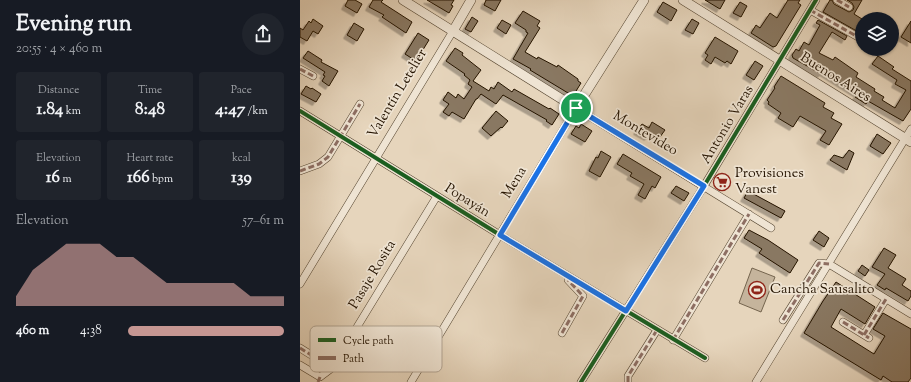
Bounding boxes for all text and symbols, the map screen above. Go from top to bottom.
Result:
text: Evening run [16,9,132,41]
map controls [855,12,899,56]
button: layers [855,12,899,56]
button: share [242,13,284,55]
text: 20:55 · 4 × 460 m [16,40,102,58]
street label: Valentín Letelier [363,45,433,142]
street label: Buenos Aires [796,48,874,108]
text: Distance [38,82,79,98]
text: Time [138,82,162,98]
text: Pace [231,82,252,98]
street label: Antonio Varas [697,82,759,168]
pin [559,91,593,125]
icon: arrive [565,97,587,119]
text: 1.84 [36,98,63,122]
text: 8:48 [135,98,165,122]
text: 4:47 [215,98,245,122]
text: km [63,103,81,119]
text: /km [245,103,267,119]
street label: Montevideo [609,107,682,161]
text: Elevation [36,150,81,166]
text: Heart rate [127,150,173,166]
text: kcal [232,150,251,166]
street label: Mena [498,163,533,203]
place label: Provisiones Vanest [735,164,804,200]
text: 16 [46,166,60,190]
text: 166 [127,166,150,190]
text: 139 [231,166,252,190]
text: m [60,171,72,187]
text: bpm [150,171,173,187]
supermarket icon: Provisiones Vanest [712,172,732,192]
street label: Popayán [440,179,494,223]
text: Elevation [16,212,69,230]
text: 57–61 m [243,212,284,230]
street label: Pasaje Rosita [345,236,402,313]
sports icon: Cancha Sausalito [747,280,767,300]
place label: Cancha Sausalito [770,280,875,300]
text: 460 m [16,322,49,340]
text: 4:38 [80,322,102,340]
legend [310,326,442,372]
text: Cycle path [343,333,394,349]
text: Path [343,351,365,367]

